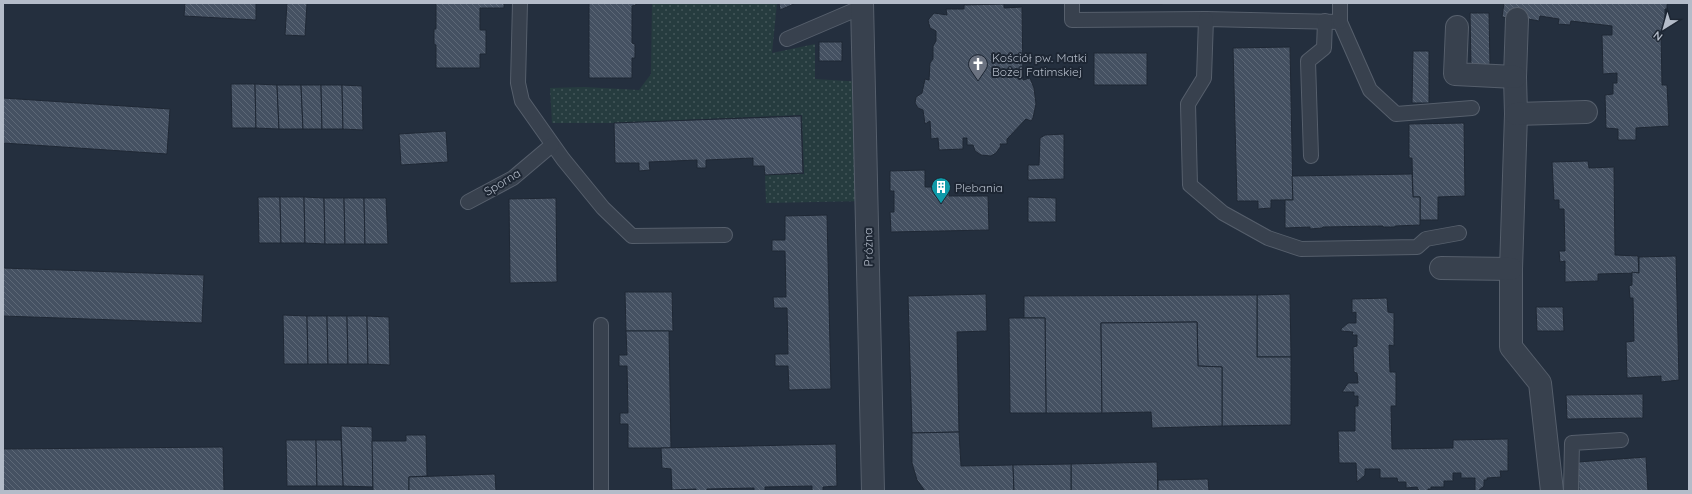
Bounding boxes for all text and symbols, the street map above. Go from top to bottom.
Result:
north arrow [1644,8,1684,48]
text: N [1651,28,1665,44]
place label: Kościół pw. Matki Bożej Fatimskiej [992,50,1087,79]
church icon: Kościół pw. Matki Bożej Fatimskiej [967,53,989,81]
street label: Sporna [481,165,523,199]
building icon: Plebania [930,176,952,204]
place label: Plebania [955,180,1003,195]
street label: Próżna [860,227,876,267]

